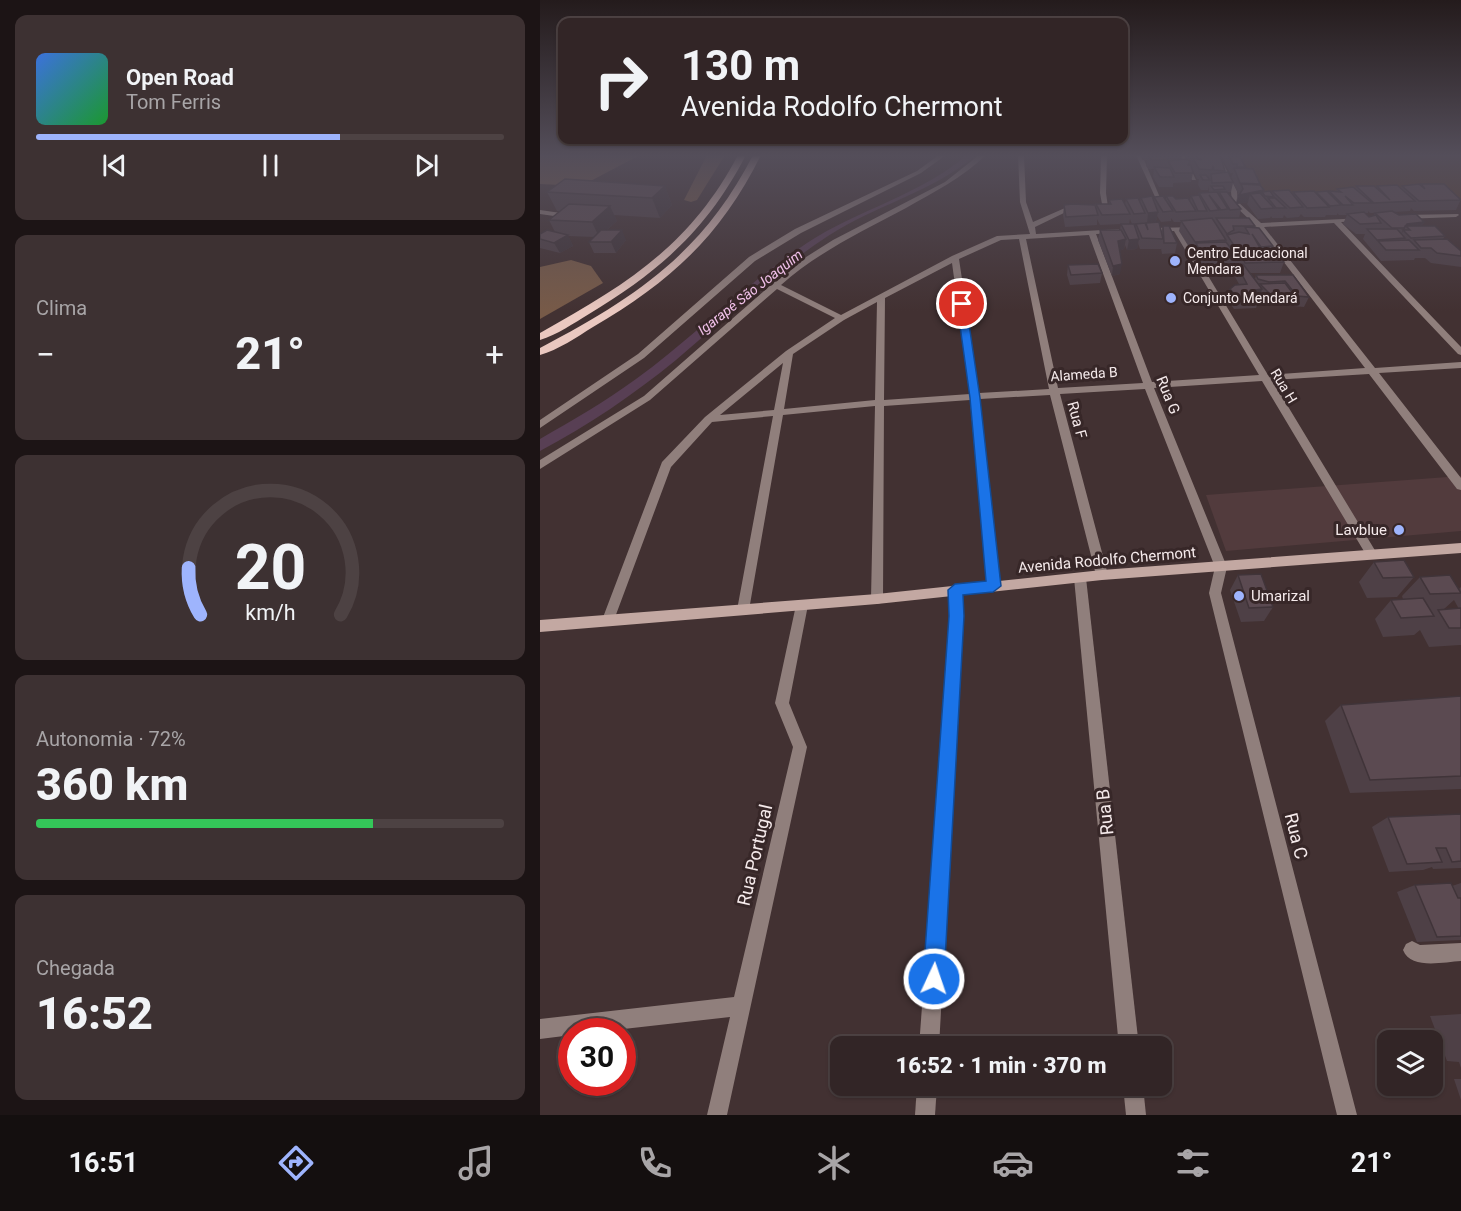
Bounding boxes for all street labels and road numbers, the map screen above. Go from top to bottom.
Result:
street label: Alameda B [1050,364,1118,384]
street label: Rua H [1268,366,1300,406]
street label: Rua G [1152,373,1184,417]
street label: Rua F [1063,399,1091,441]
street label: Avenida Rodolfo Chermont [1017,543,1197,577]
street label: Rua B [1092,788,1117,836]
street label: Rua Portugal [733,802,776,908]
street label: Rua C [1281,811,1312,861]

